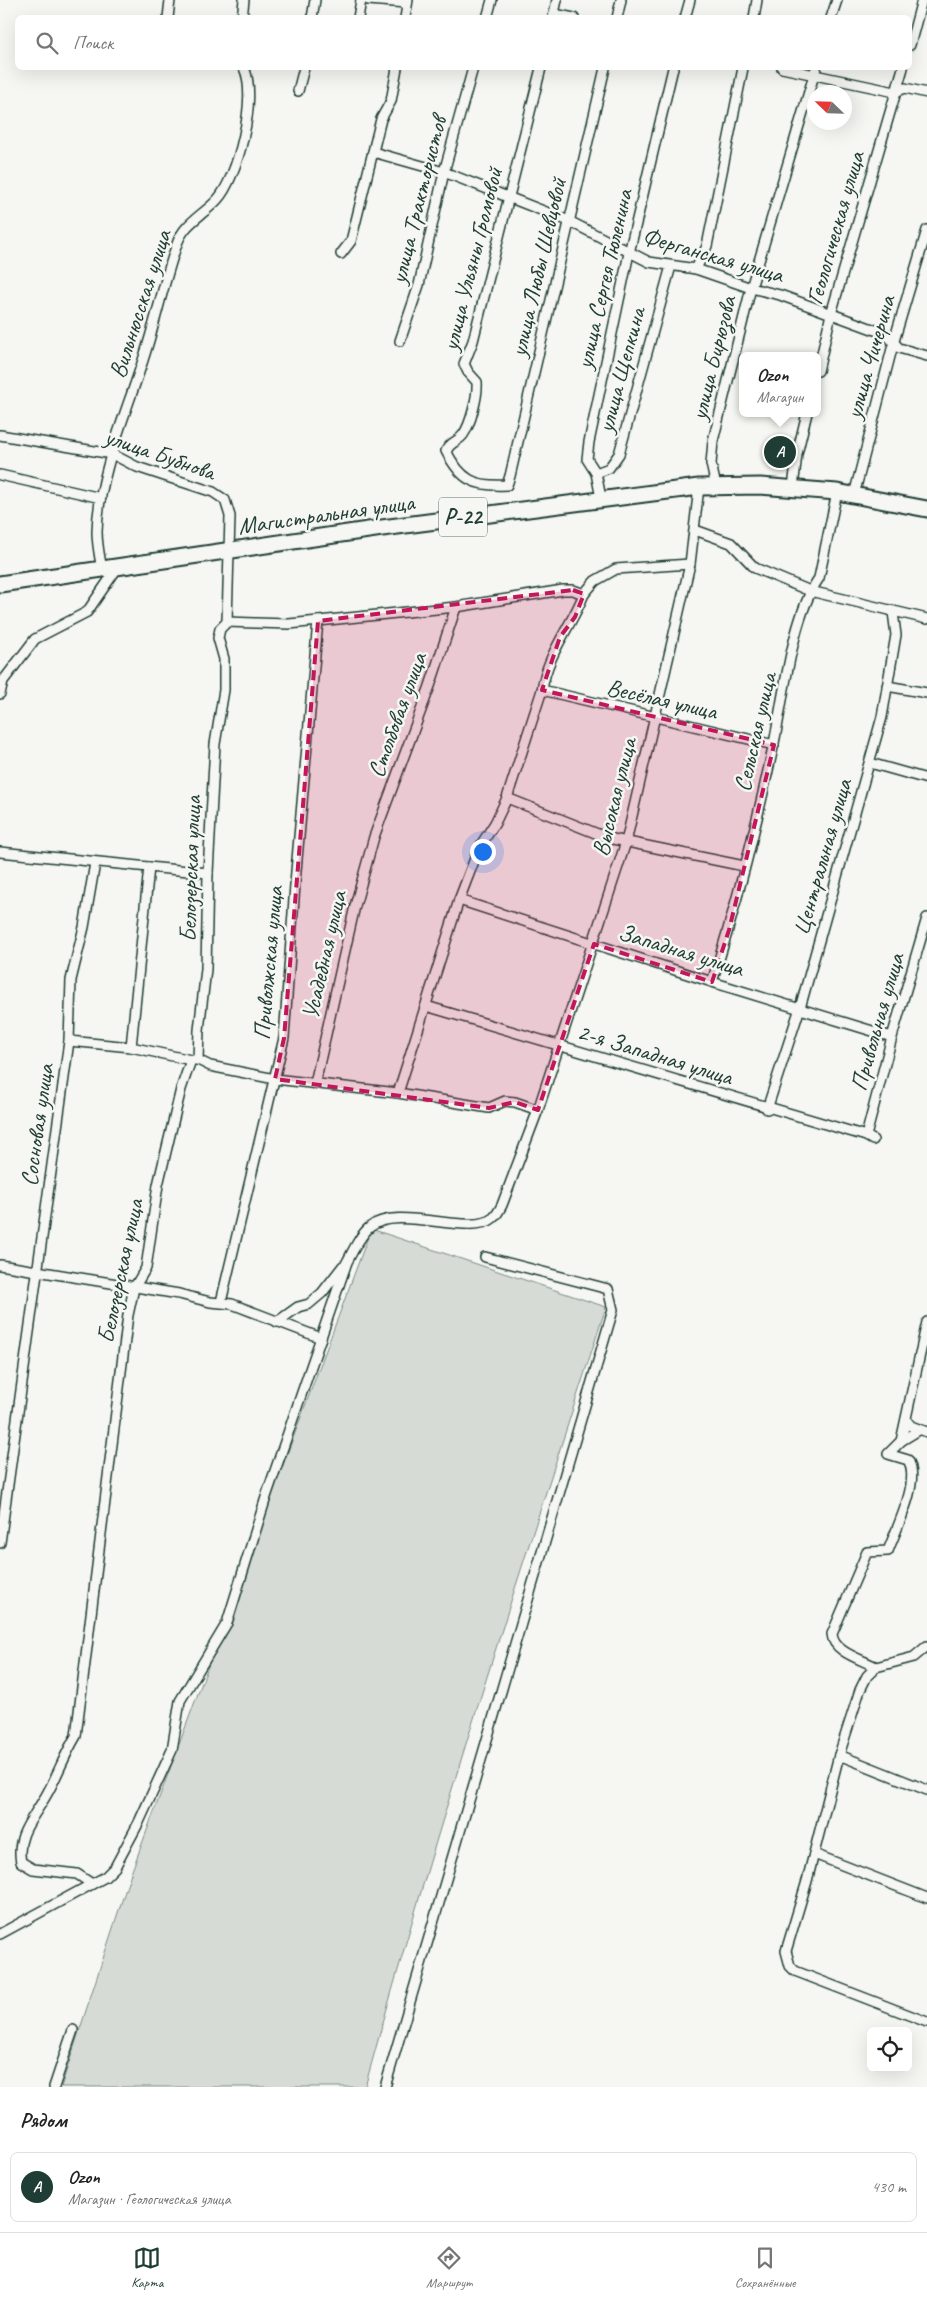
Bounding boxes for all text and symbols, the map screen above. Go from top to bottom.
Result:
search box [15,15,912,70]
icon: search [33,29,61,57]
text: Поиск [73,31,113,55]
north arrow [807,85,852,130]
street label: улица Трактористов [382,109,454,289]
street label: Геологическая улица [799,147,872,308]
street label: улица Ульяны Громовой [434,162,510,356]
street label: улица Любы Шевцовой [502,173,574,361]
street label: улица Сергея Тюленина [568,185,640,374]
street label: Ферганская улица [639,221,788,290]
street label: Вильнюсская улица [102,225,178,382]
street label: улица Бирюзова [683,291,744,425]
street label: улица Чичерина [838,291,902,424]
street label: улица Щепкина [589,302,653,438]
popup [739,352,821,417]
text: Ozon [757,363,788,387]
text: Магазин [757,387,803,407]
street label: улица Бубнова [99,421,221,488]
pin: A [764,433,796,471]
street label: Магистральная улица [236,487,417,541]
road number: Р-22 [439,498,487,536]
street label: Столбовая улица [361,647,434,781]
street label: Сельская улица [727,668,784,794]
street label: Весёлая улица [604,672,721,727]
street label: Высокая улица [585,733,644,859]
street label: Центральная улица [785,774,859,938]
street label: Белозерская улица [172,794,208,943]
your location [470,839,496,865]
street label: Приволжская улица [246,883,290,1041]
street label: Усадебная улица [295,887,354,1022]
street label: Западная улица [615,917,749,984]
street label: Привольная улица [843,948,911,1094]
street label: 2-я Западная улица [574,1016,738,1092]
street label: Сосновая улица [14,1061,61,1188]
street label: Белозерская улица [90,1195,150,1346]
map controls [867,2027,912,2072]
button: locate [867,2027,912,2072]
text: Рядом [20,2107,67,2133]
text: Ozon [68,2165,100,2189]
text: A [33,2177,41,2197]
text: 430 m [872,2177,906,2197]
text: Магазин · Геологическая улица [68,2189,231,2209]
tab: Карта [131,2244,163,2291]
tab: Маршрут [426,2244,472,2291]
tab: Сохранённые [735,2244,796,2291]

